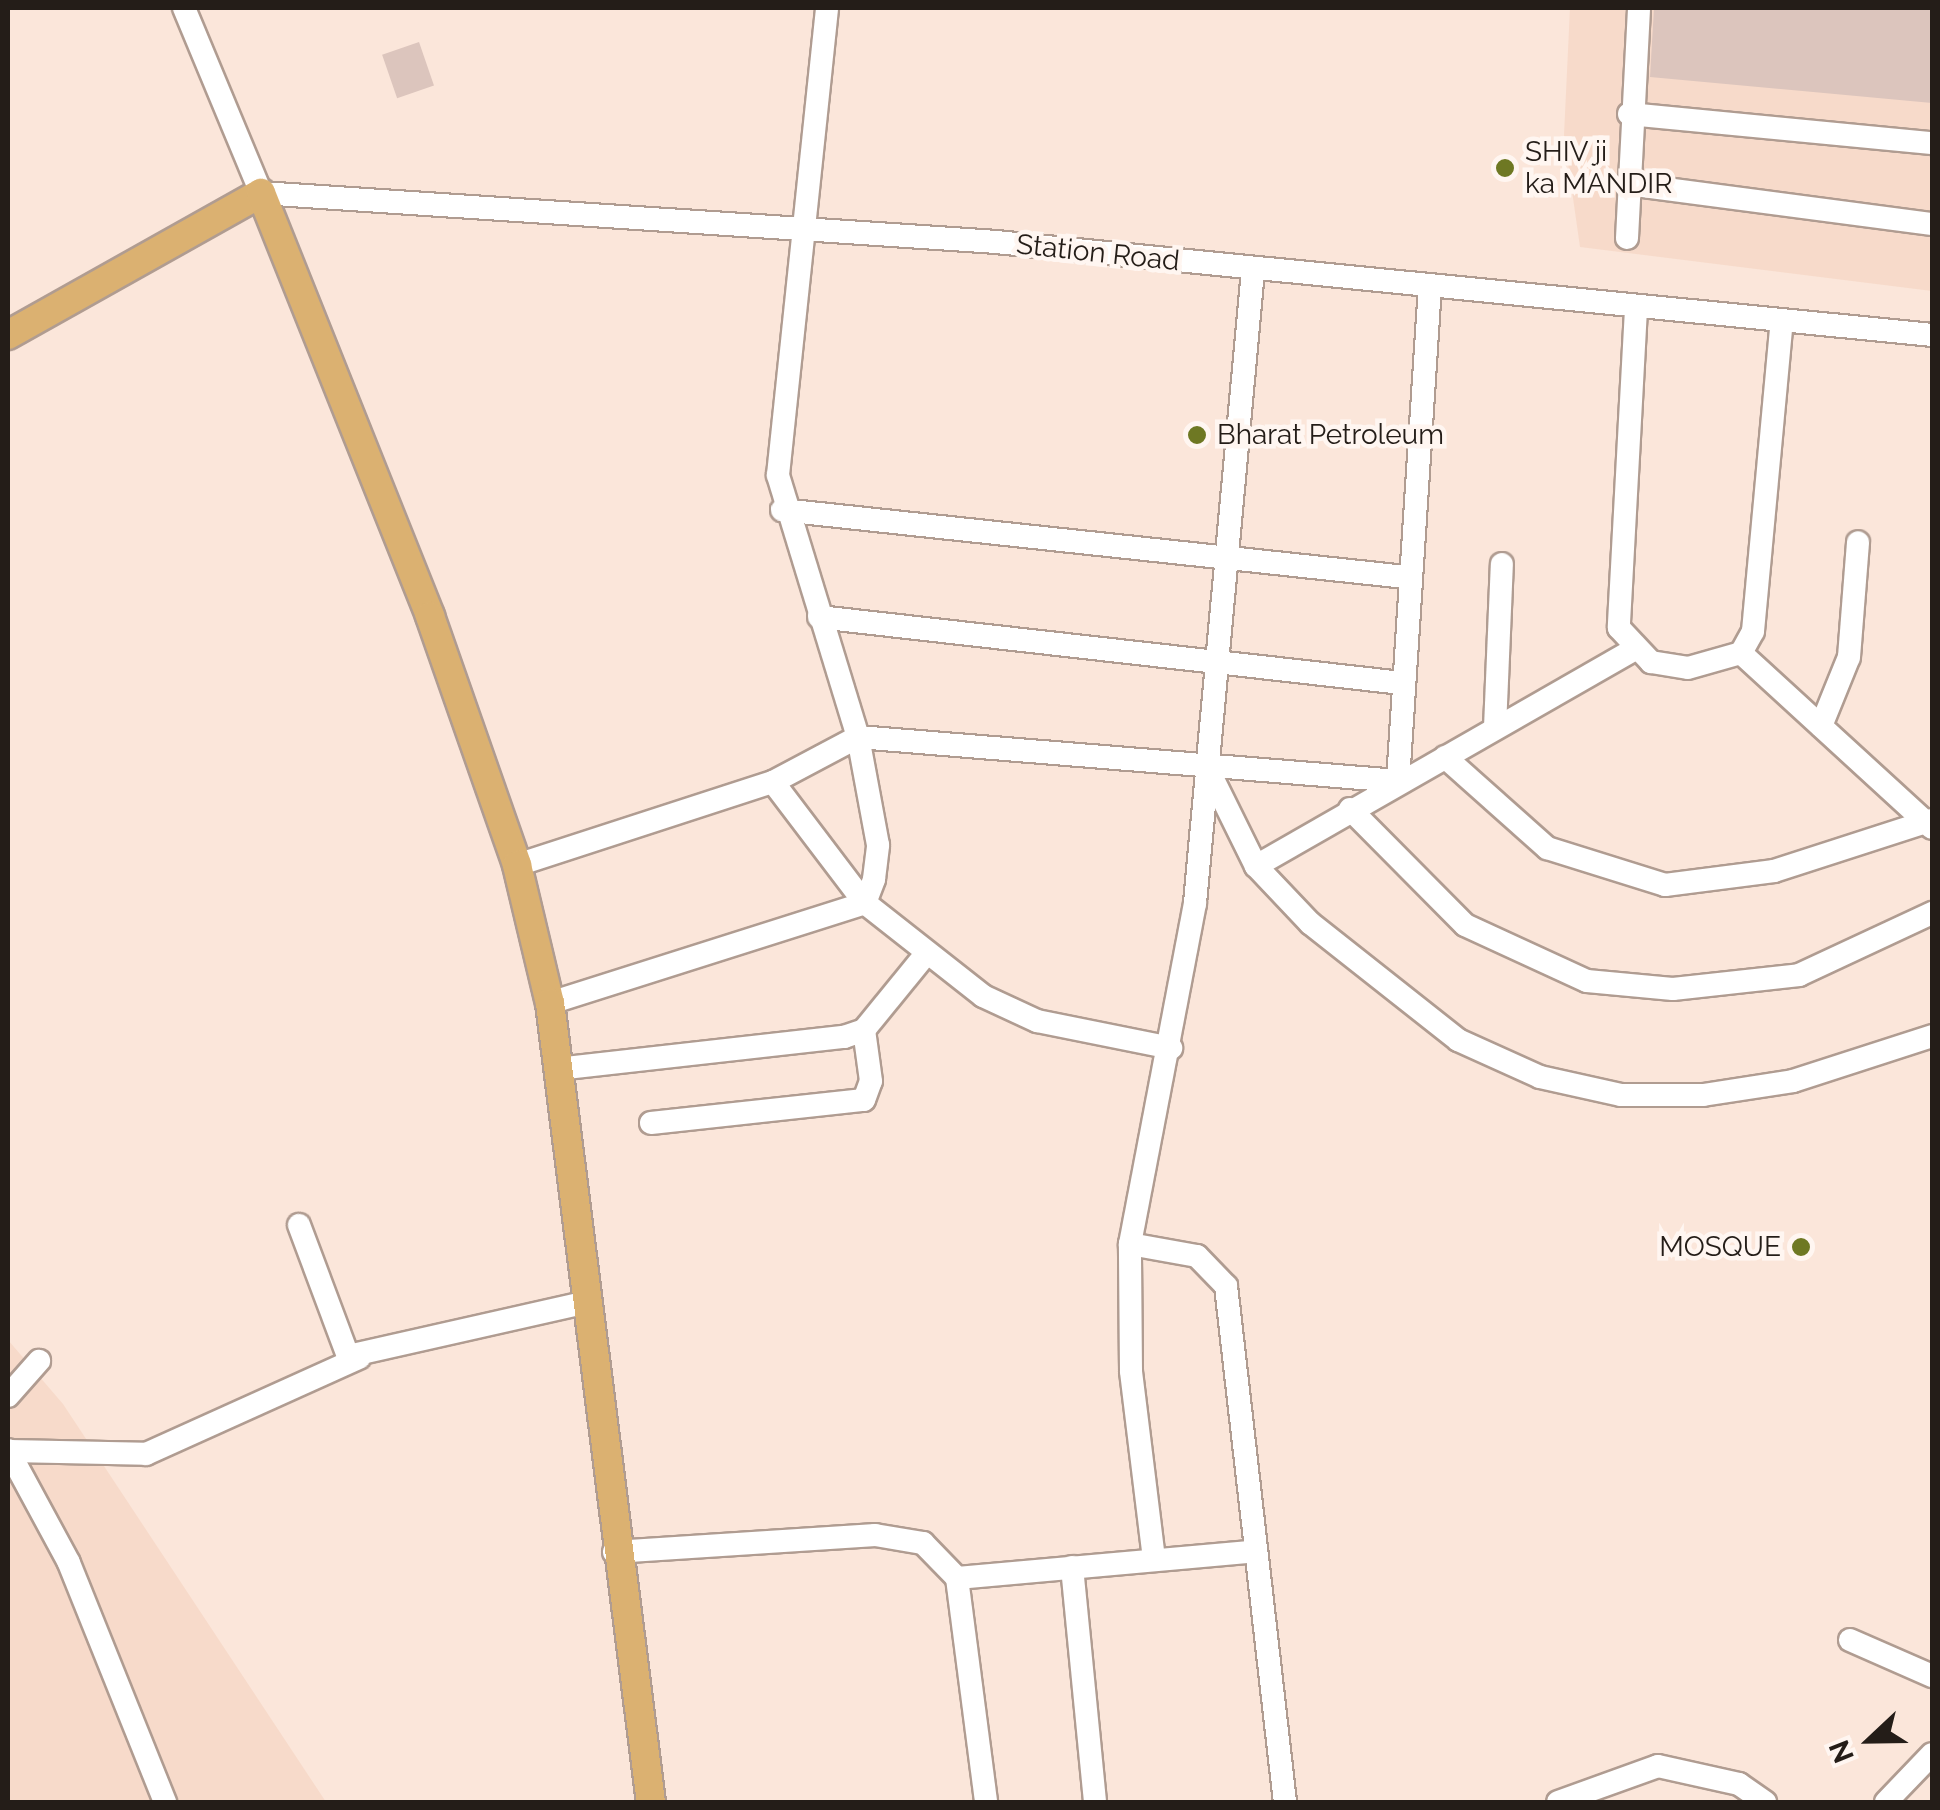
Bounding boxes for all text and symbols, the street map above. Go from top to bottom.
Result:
place label: SHIV ji ka MANDIR [1525,135,1673,201]
marker: SHIV ji ka MANDIR [1494,157,1516,179]
street label: Station Road [1015,228,1181,278]
place label: Bharat Petroleum [1217,418,1444,452]
marker: Bharat Petroleum [1186,424,1208,446]
place label: MOSQUE [1659,1230,1781,1264]
marker: MOSQUE [1790,1236,1812,1258]
north arrow [1820,1690,1920,1790]
text: N [1822,1735,1861,1768]

